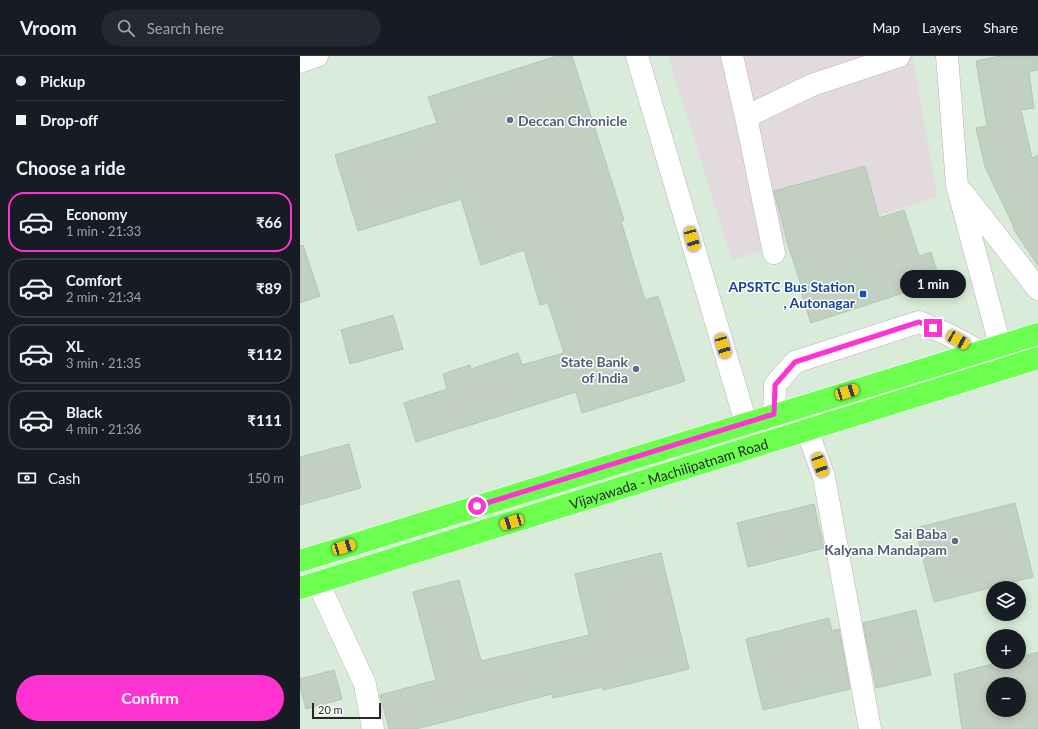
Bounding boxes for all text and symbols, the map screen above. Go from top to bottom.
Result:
search box [101,10,381,46]
text: Vroom [20,16,77,39]
icon: search [115,17,137,39]
text: Search here [147,19,224,37]
text: Map [872,19,900,36]
text: Layers [922,19,962,36]
text: Share [984,19,1018,36]
text: Pickup [40,72,85,90]
text: Drop-off [40,111,98,129]
place label: Deccan Chronicle [518,112,628,129]
marker: Deccan Chronicle [505,115,515,125]
text: Choose a ride [16,157,125,179]
icon: car [18,204,54,240]
text: Economy [66,205,127,223]
text: ₹66 [256,213,282,231]
text: 1 min · 21:33 [66,223,141,239]
car [683,226,701,252]
icon: car [18,270,54,306]
callout: 1 min [900,270,966,298]
text: Comfort [66,271,122,289]
text: 1 min [917,276,949,292]
place label: APSRTC Bus Station , Autonagar [727,278,856,311]
text: ₹89 [256,279,282,297]
text: 2 min · 21:34 [66,289,141,305]
marker: APSRTC Bus Station , Autonagar [858,289,868,299]
route end [924,319,942,337]
car [945,329,971,351]
car [714,333,732,359]
icon: car [18,336,54,372]
text: XL [66,337,84,355]
text: ₹112 [247,345,282,363]
place label: State Bank of India [561,353,629,386]
text: 3 min · 21:35 [66,355,141,371]
marker: State Bank of India [631,364,641,374]
car [834,383,860,401]
icon: car [18,402,54,438]
text: Black [66,403,102,421]
text: ₹111 [247,411,282,429]
text: 4 min · 21:36 [66,421,141,437]
street label: Vijayawada - Machilipatnam Road [567,434,770,512]
car [810,452,830,478]
icon: cash [16,467,38,489]
text: Cash [48,469,80,487]
text: 150 m [247,470,284,486]
route start [468,497,486,515]
car [499,513,525,531]
place label: Sai Baba Kalyana Mandapam [824,525,947,558]
marker: Sai Baba Kalyana Mandapam [950,536,960,546]
car [331,538,357,556]
map controls [986,581,1026,717]
button: layers [986,581,1026,621]
button: + [986,629,1026,669]
button: Confirm [16,675,284,721]
button: − [986,677,1026,717]
scale bar [312,701,381,720]
text: 20 m [318,703,343,716]

